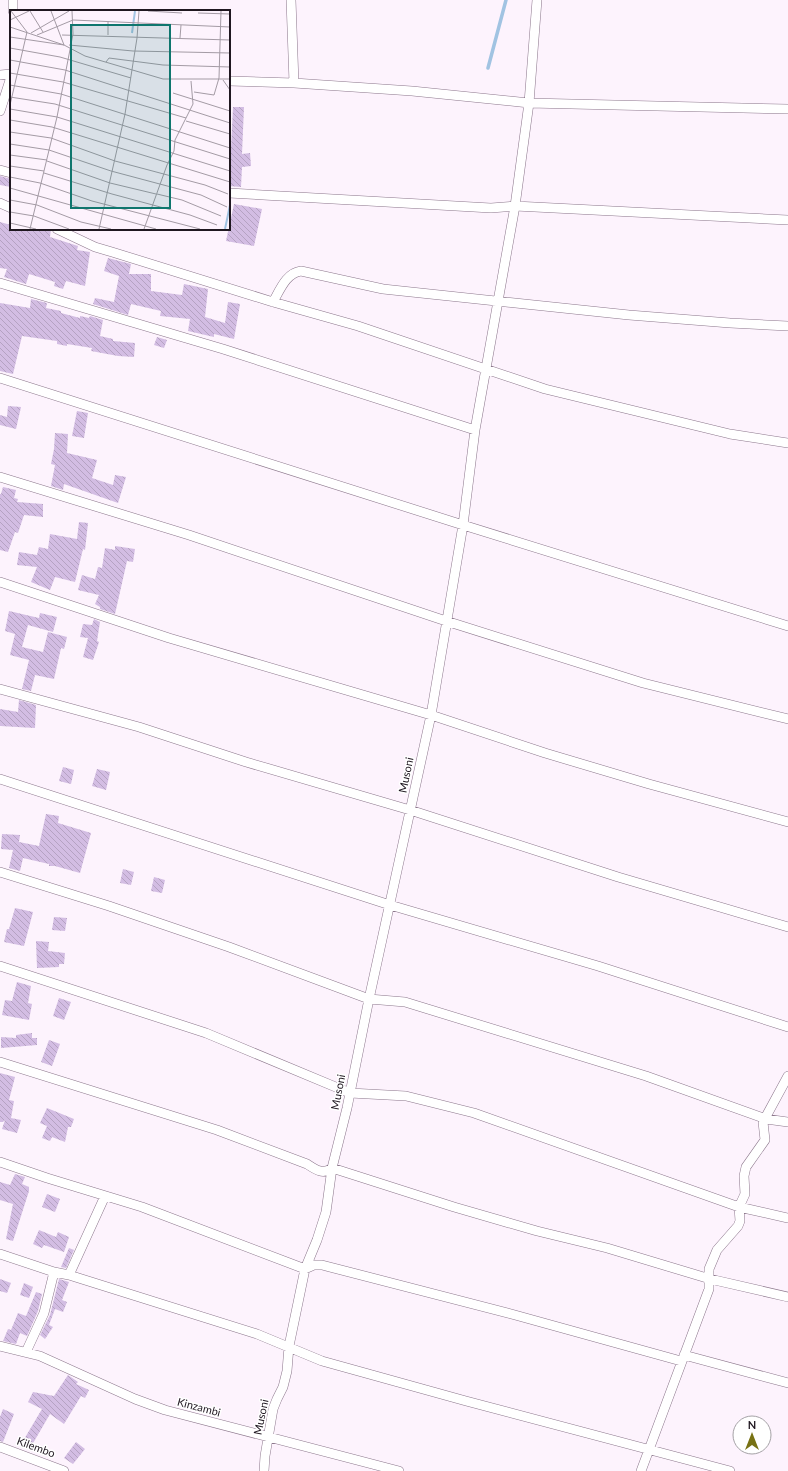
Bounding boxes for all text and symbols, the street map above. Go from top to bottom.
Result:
inset map [10,10,230,230]
street label: Musoni [395,756,416,794]
street label: Musoni [328,1073,347,1111]
street label: Kinzambi [176,1394,223,1419]
street label: Musoni [250,1398,271,1436]
north arrow [732,1415,772,1455]
text: N [748,1418,756,1431]
street label: Kilembo [15,1434,57,1459]

